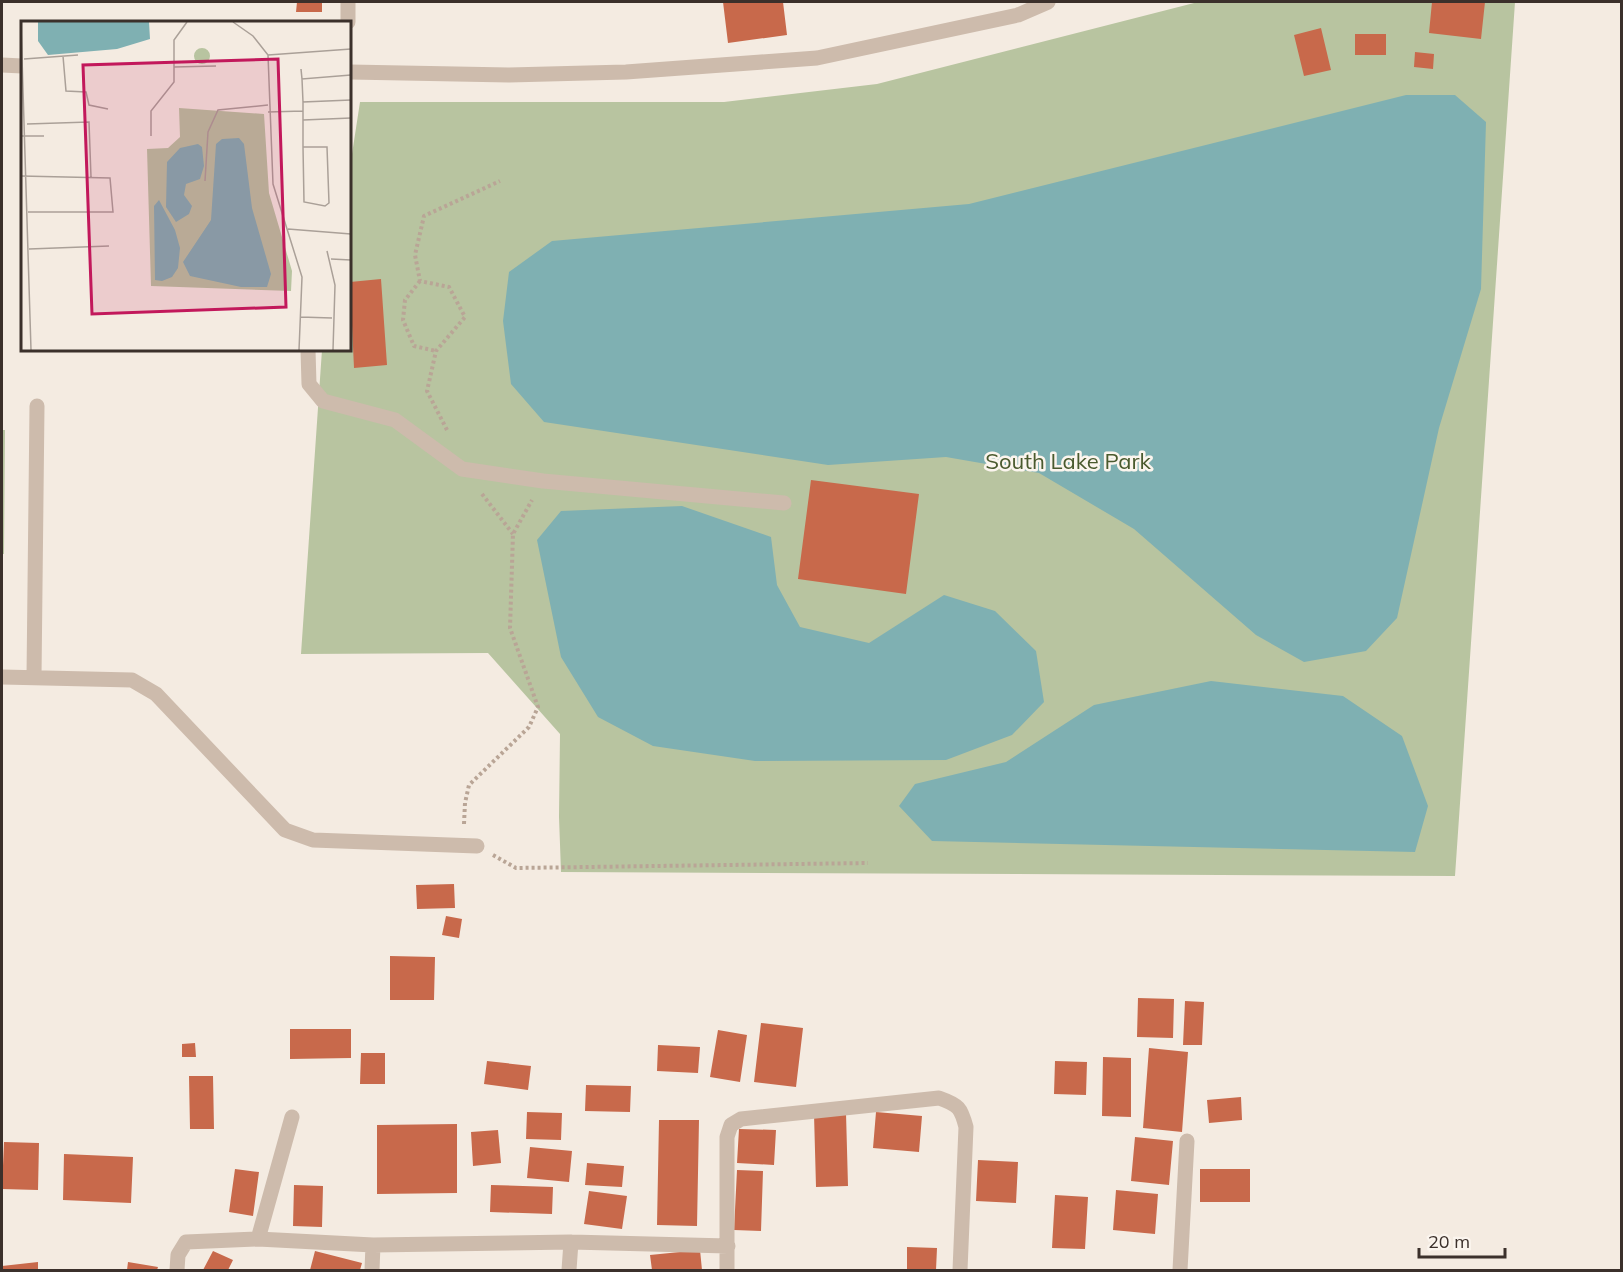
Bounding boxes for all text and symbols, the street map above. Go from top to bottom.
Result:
inset map [21,21,351,351]
park label: South Lake Park [985,447,1151,475]
scale bar [1419,1221,1504,1259]
text: 20 m [1428,1230,1470,1253]

